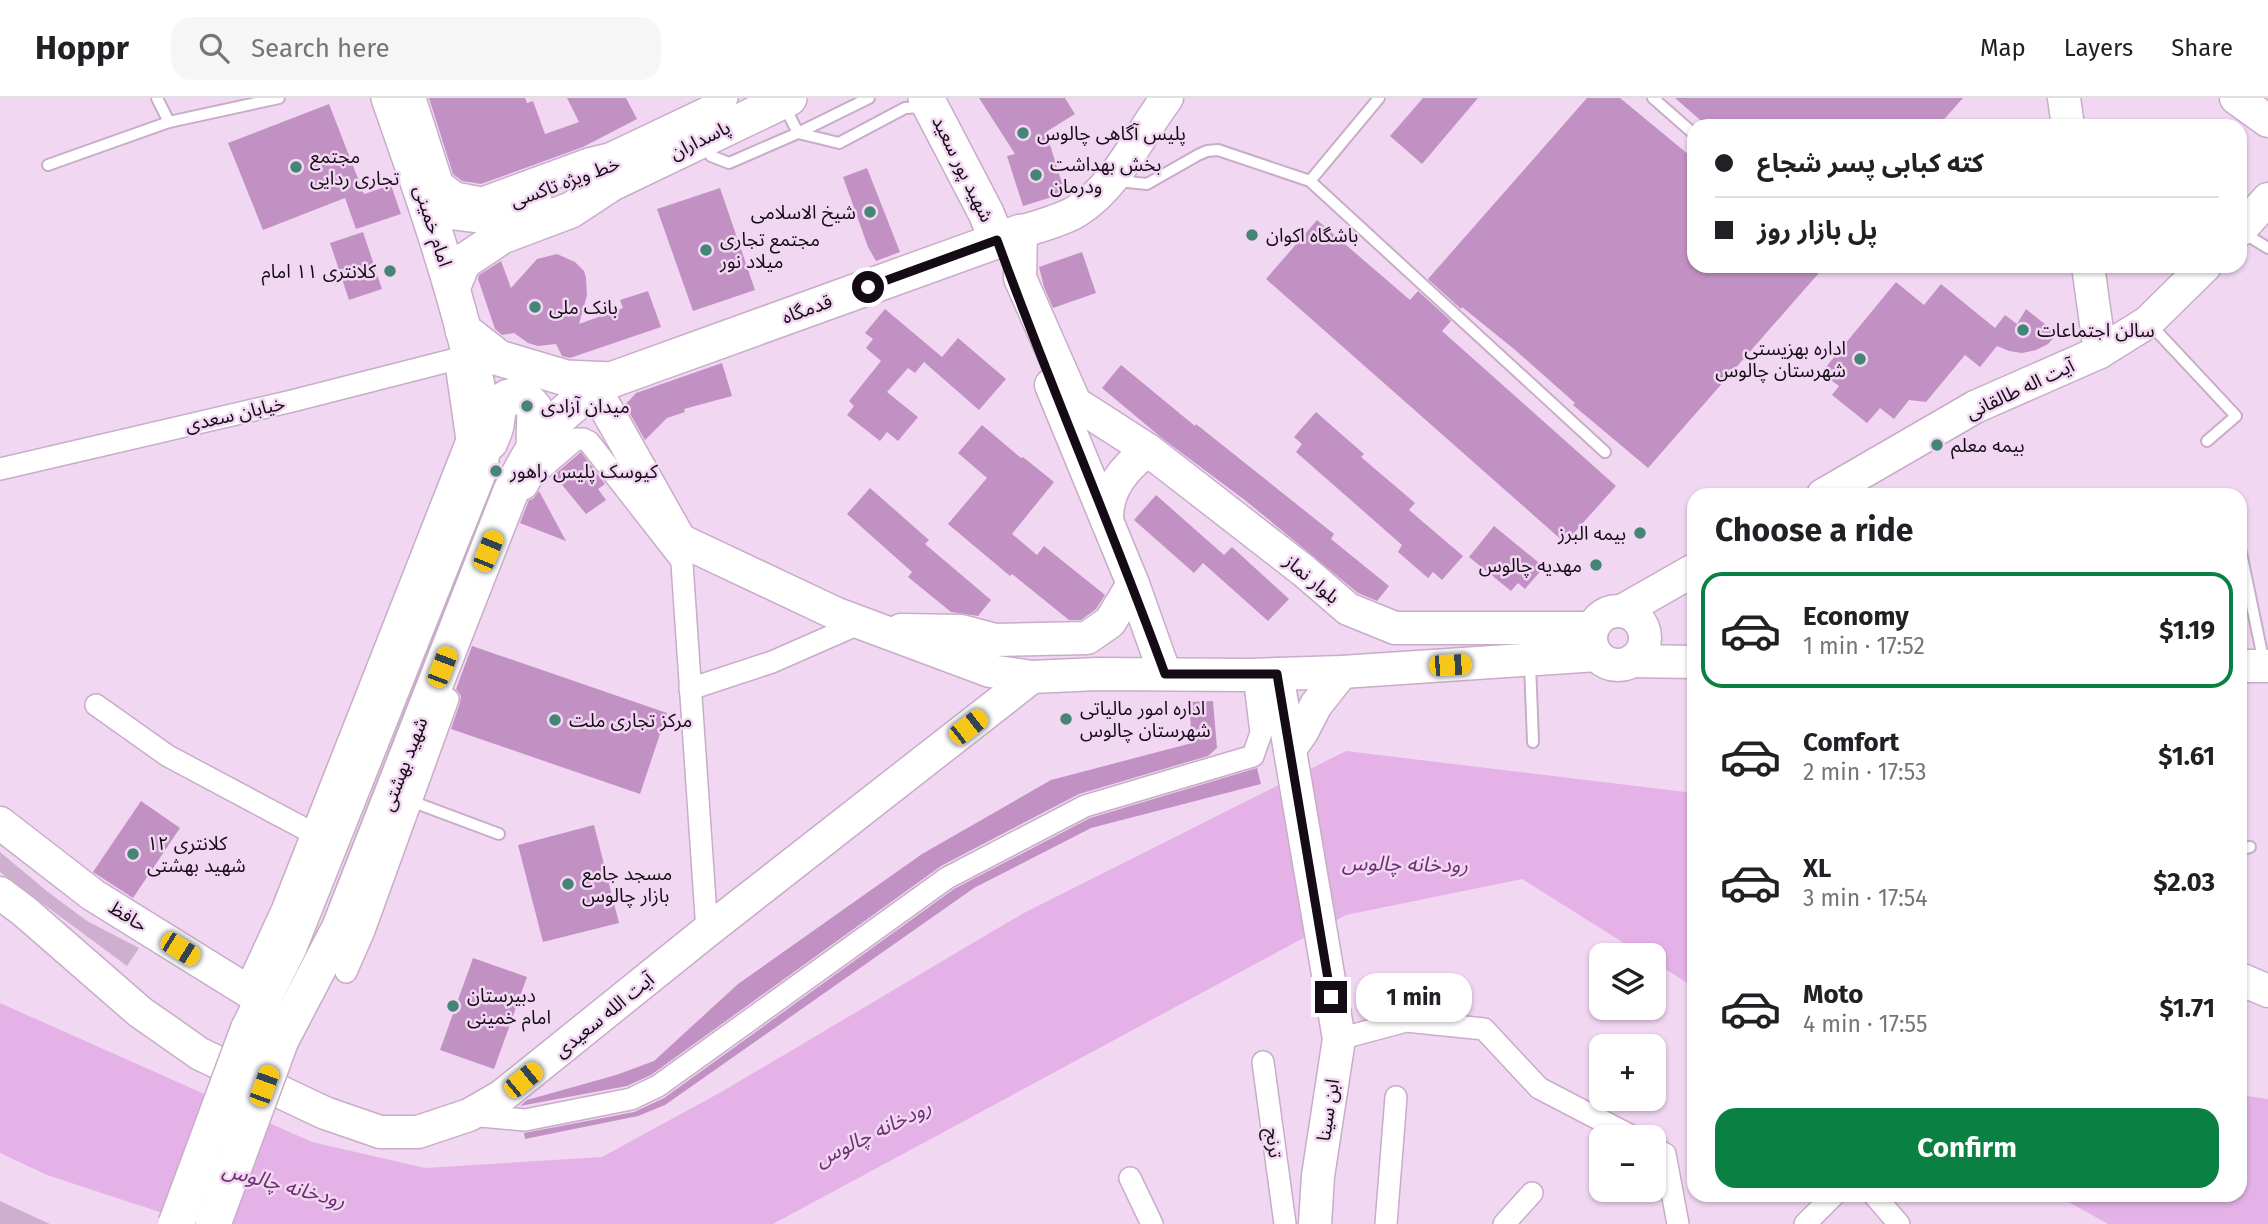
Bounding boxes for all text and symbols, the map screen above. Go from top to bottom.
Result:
search box [171,17,661,80]
text: Hoppr [35,28,129,68]
icon: search [195,29,233,67]
text: Search here [251,33,390,64]
text: Map [1980,34,2026,62]
text: Layers [2064,34,2133,62]
text: Share [2171,34,2233,62]
street label: شهید پور سعید [926,112,999,226]
street label: پاسداران [666,115,735,166]
place label: پلیس آگاهی چالوس [1037,122,1186,146]
marker: پلیس آگاهی چالوس [1015,125,1031,141]
place label: مجتمع تجاری ردایی [310,145,399,190]
text: کته کبابی پسر شجاع [1757,148,1984,179]
street label: خط ویژه تاکسی [507,152,623,212]
place label: بخش بهداشت ودرمان [1050,153,1161,198]
marker: مجتمع تجاری ردایی [288,159,304,175]
marker: بخش بهداشت ودرمان [1028,167,1044,183]
street label: امام خمینی [406,182,457,270]
place label: شیخ الاسلامی [751,201,856,227]
marker: شیخ الاسلامی [862,204,878,220]
text: پل بازار روز [1757,215,1878,246]
place label: باشگاه اکوان [1266,224,1358,247]
marker: باشگاه اکوان [1244,227,1260,243]
place label: مجتمع تجاری میلاد نور [719,228,820,273]
marker: مجتمع تجاری میلاد نور [698,242,714,258]
place label: کلانتری ۱۱ امام [262,260,377,286]
marker: کلانتری ۱۱ امام [382,263,398,279]
route start [852,271,884,303]
street label: قدمگاه [779,289,835,329]
place label: بانک ملی [549,296,618,319]
marker: بانک ملی [527,299,543,315]
place label: سالن اجتماعات [2037,319,2155,342]
marker: سالن اجتماعات [2015,322,2031,338]
place label: اداره بهزیستی شهرستان چالوس [1715,337,1846,383]
marker: اداره بهزیستی شهرستان چالوس [1852,351,1868,367]
street label: آیت اله طالقانی [1962,353,2079,424]
street label: خیابان سعدی [183,391,287,437]
place label: میدان آزادی [541,395,630,418]
marker: میدان آزادی [519,398,535,414]
place label: بیمه معلم [1951,434,2025,460]
marker: بیمه معلم [1929,437,1945,453]
place label: کیوسک پلیس راهور [509,460,659,484]
marker: کیوسک پلیس راهور [488,463,504,479]
text: Choose a ride [1715,511,1913,549]
place label: بیمه البرز [1557,522,1626,545]
marker: بیمه البرز [1632,525,1648,541]
car [471,528,506,574]
street label: بلوار نماز [1279,549,1344,609]
place label: مهدیه چالوس [1479,554,1582,578]
marker: مهدیه چالوس [1588,557,1604,573]
icon: car [1719,599,1782,662]
text: Economy [1803,601,1909,632]
text: $1.19 [2159,615,2215,646]
text: 1 min · 17:52 [1803,632,1925,660]
car [425,644,460,690]
car [1429,653,1472,677]
place label: اداره امور مالیاتی شهرستان چالوس [1080,697,1211,743]
car [945,706,992,748]
place label: مرکز تجاری ملت [569,709,692,732]
marker: اداره امور مالیاتی شهرستان چالوس [1058,711,1074,727]
marker: مرکز تجاری ملت [547,712,563,728]
street label: شهید بهشتی [376,714,432,814]
icon: car [1719,725,1782,788]
text: Comfort [1803,727,1899,758]
text: $1.61 [2158,741,2215,772]
text: 2 min · 17:53 [1803,758,1927,786]
place label: کلانتری ۱۲ شهید بهشتی [147,832,246,877]
marker: کلانتری ۱۲ شهید بهشتی [125,846,141,862]
water label: رودخانه چالوس [1342,850,1469,879]
icon: car [1719,851,1782,914]
text: XL [1803,853,1831,884]
place label: مسجد جامع بازار چالوس [582,862,672,908]
text: $2.03 [2153,867,2215,898]
marker: مسجد جامع بازار چالوس [560,876,576,892]
text: 3 min · 17:54 [1803,884,1928,912]
street label: حافظ [105,895,151,937]
car [157,929,204,969]
map controls [1589,943,1666,1202]
button: layers [1589,943,1666,1020]
street label: آیت الله سعیدی [549,967,660,1062]
callout: 1 min [1356,972,1471,1021]
icon: car [1719,977,1782,1040]
text: Moto [1803,979,1863,1010]
route end [1315,981,1347,1013]
text: 1 min [1386,983,1442,1011]
place label: دبیرستان امام خمینی [467,984,551,1032]
text: $1.71 [2159,993,2215,1024]
marker: دبیرستان امام خمینی [445,998,461,1014]
text: 4 min · 17:55 [1803,1010,1927,1038]
button: + [1589,1034,1666,1111]
car [501,1059,546,1101]
car [247,1063,282,1109]
street label: ابن سینا [1312,1077,1344,1143]
water label: رودخانه چالوس [811,1094,936,1173]
button: Confirm [1715,1108,2219,1188]
button: − [1589,1125,1666,1202]
street label: ترنج [1258,1127,1287,1160]
water label: رودخانه چالوس [219,1156,349,1215]

